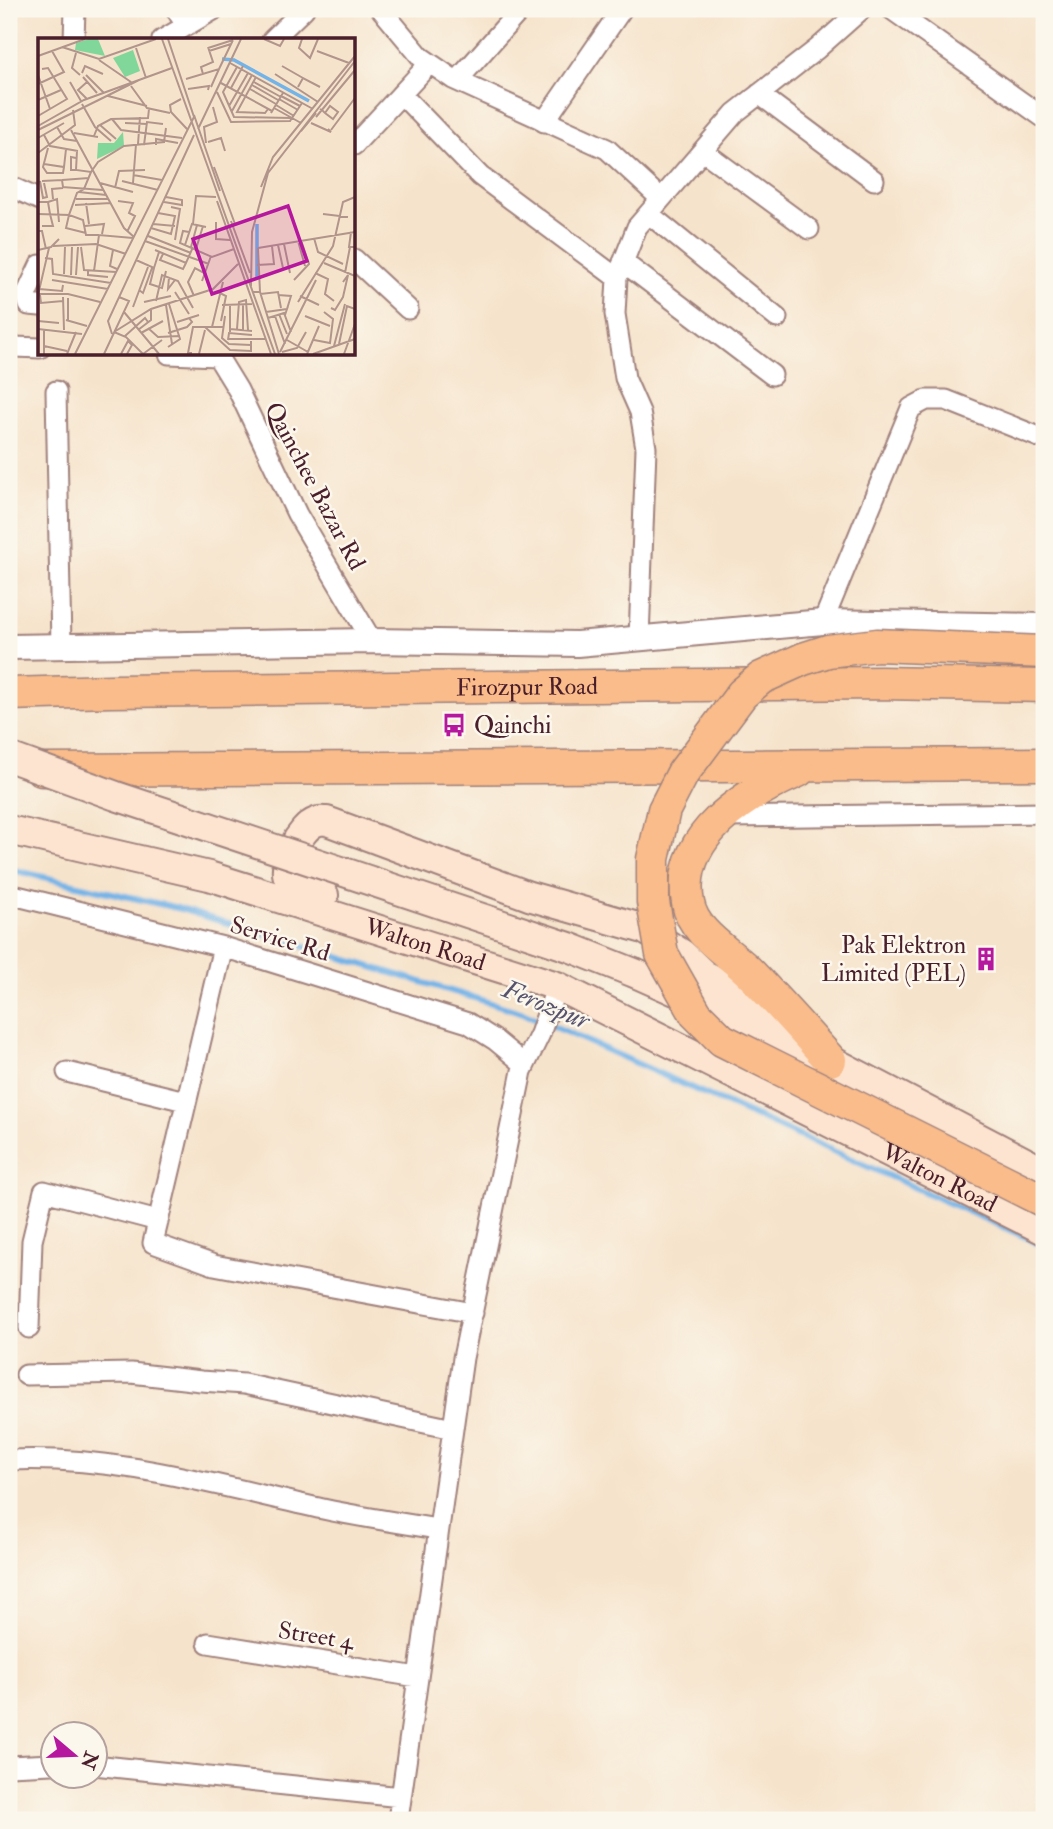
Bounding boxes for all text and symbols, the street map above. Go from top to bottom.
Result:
inset map [38,38,355,355]
street label: Qainchee Bazar Rd [258,397,372,576]
street label: Firozpur Road [456,670,598,703]
place label: Qainchi [474,710,551,741]
bus stop icon: Qainchi [440,711,468,739]
street label: Service Rd [226,909,334,969]
street label: Walton Road [360,910,490,978]
place label: Pak Elektron Limited (PEL) [821,930,966,989]
building icon: Pak Elektron Limited (PEL) [972,945,1000,973]
water label: Ferozpur [496,972,595,1037]
street label: Walton Road [876,1135,1003,1220]
street label: Street 4 [276,1615,357,1657]
north arrow [38,1720,108,1790]
text: N [75,1747,104,1773]

